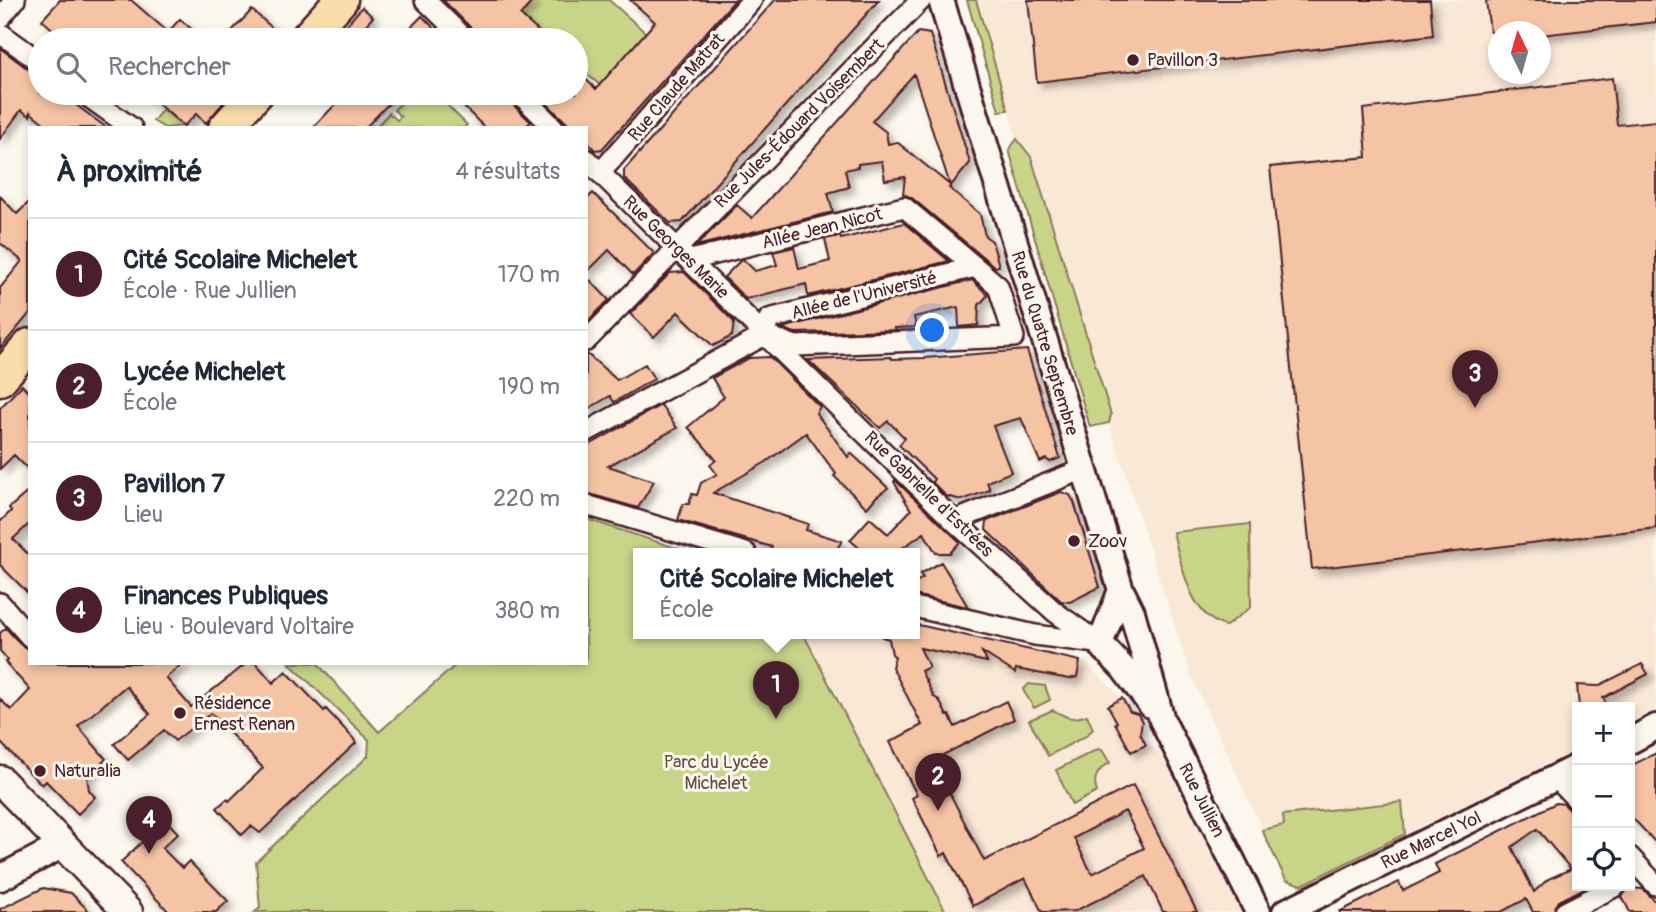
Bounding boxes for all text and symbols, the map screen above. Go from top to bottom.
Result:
north arrow [1488,21,1551,84]
search box [28,28,588,105]
street label: Rue Claude Matrat [623,28,730,146]
street label: Rue Jules-Édouard Voisembert [710,33,890,213]
icon: search [52,48,90,86]
place label: Pavillon 3 [1147,49,1218,72]
text: Rechercher [108,51,231,83]
marker: Pavillon 3 [1125,52,1141,68]
text: À proximité [56,153,202,190]
text: 4 résultats [456,157,560,186]
street label: Rue Georges Marie [618,191,734,304]
street label: Allée Jean Nicot [759,202,886,255]
text: Cité Scolaire Michelet [123,244,357,276]
street label: Rue du Quatre Septembre [1006,248,1084,438]
text: 1 [75,260,84,289]
text: 170 m [498,260,560,289]
street label: Allée de l'Université [789,266,939,325]
text: École · Rue Jullien [123,276,297,305]
your location [915,313,949,347]
pin: 3 [1452,350,1498,408]
text: Lycée Michelet [123,356,285,388]
text: 2 [73,372,85,401]
text: 190 m [498,372,560,401]
text: École [123,388,177,417]
street label: Rue Gabrielle d'Estrées [859,427,998,562]
text: Pavillon 7 [123,468,225,500]
text: 3 [73,484,85,513]
text: 220 m [493,484,560,513]
text: Lieu [123,500,163,529]
place label: Zoov [1088,530,1127,553]
marker: Zoov [1066,533,1082,549]
popup [633,548,920,639]
text: Cité Scolaire Michelet [659,563,894,595]
text: Finances Publiques [123,580,328,612]
text: École [659,595,713,624]
text: 4 [72,596,86,625]
text: 380 m [494,596,560,625]
text: Lieu · Boulevard Voltaire [123,612,354,641]
pin: 1 [753,661,799,719]
place label: Résidence Ernest Renan [194,692,295,736]
map controls [1572,702,1635,891]
button: + [1572,702,1635,765]
marker: Résidence Ernest Renan [172,705,188,721]
park label: Parc du Lycée Michelet [664,751,768,795]
pin: 2 [915,753,961,811]
street label: Rue Jullien [1173,759,1230,841]
place label: Naturalia [54,760,121,783]
marker: Naturalia [32,763,48,779]
button: − [1572,765,1635,828]
pin: 4 [126,796,172,854]
street label: Rue Marcel Yol [1377,806,1485,875]
button: locate [1572,828,1635,891]

